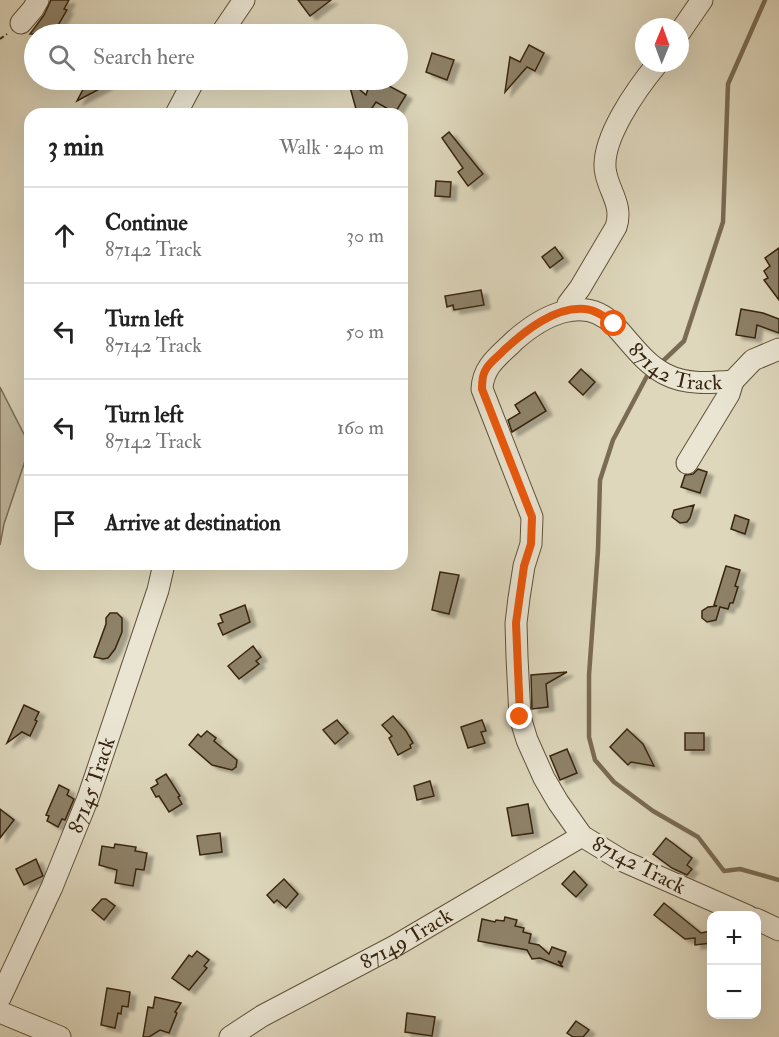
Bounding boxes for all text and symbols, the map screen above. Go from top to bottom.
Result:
north arrow [635,18,689,72]
search box [24,24,408,90]
icon: search [45,41,78,74]
text: Search here [93,43,195,71]
text: 3 min [48,131,104,163]
text: Walk · 240 m [279,135,384,160]
text: Continue [105,209,188,237]
icon: ahead [48,219,81,252]
text: 30 m [346,223,384,248]
text: 87142 Track [105,237,202,262]
text: Turn left [105,305,184,333]
route start [600,310,626,336]
icon: left [48,315,81,348]
text: 50 m [345,319,384,344]
text: 87142 Track [105,333,202,358]
street label: 87142 Track [622,337,723,397]
text: Turn left [105,401,184,429]
icon: left [48,411,81,444]
text: 160 m [337,415,384,440]
text: 87142 Track [105,429,202,454]
icon: arrive [48,507,81,540]
text: Arrive at destination [105,509,281,537]
route end [506,703,532,729]
street label: 87145 Track [62,734,122,837]
street label: 87142 Track [587,830,690,901]
street label: 87149 Track [356,902,458,976]
map controls [707,911,761,1019]
button: + [707,911,761,965]
button: − [707,965,761,1019]

